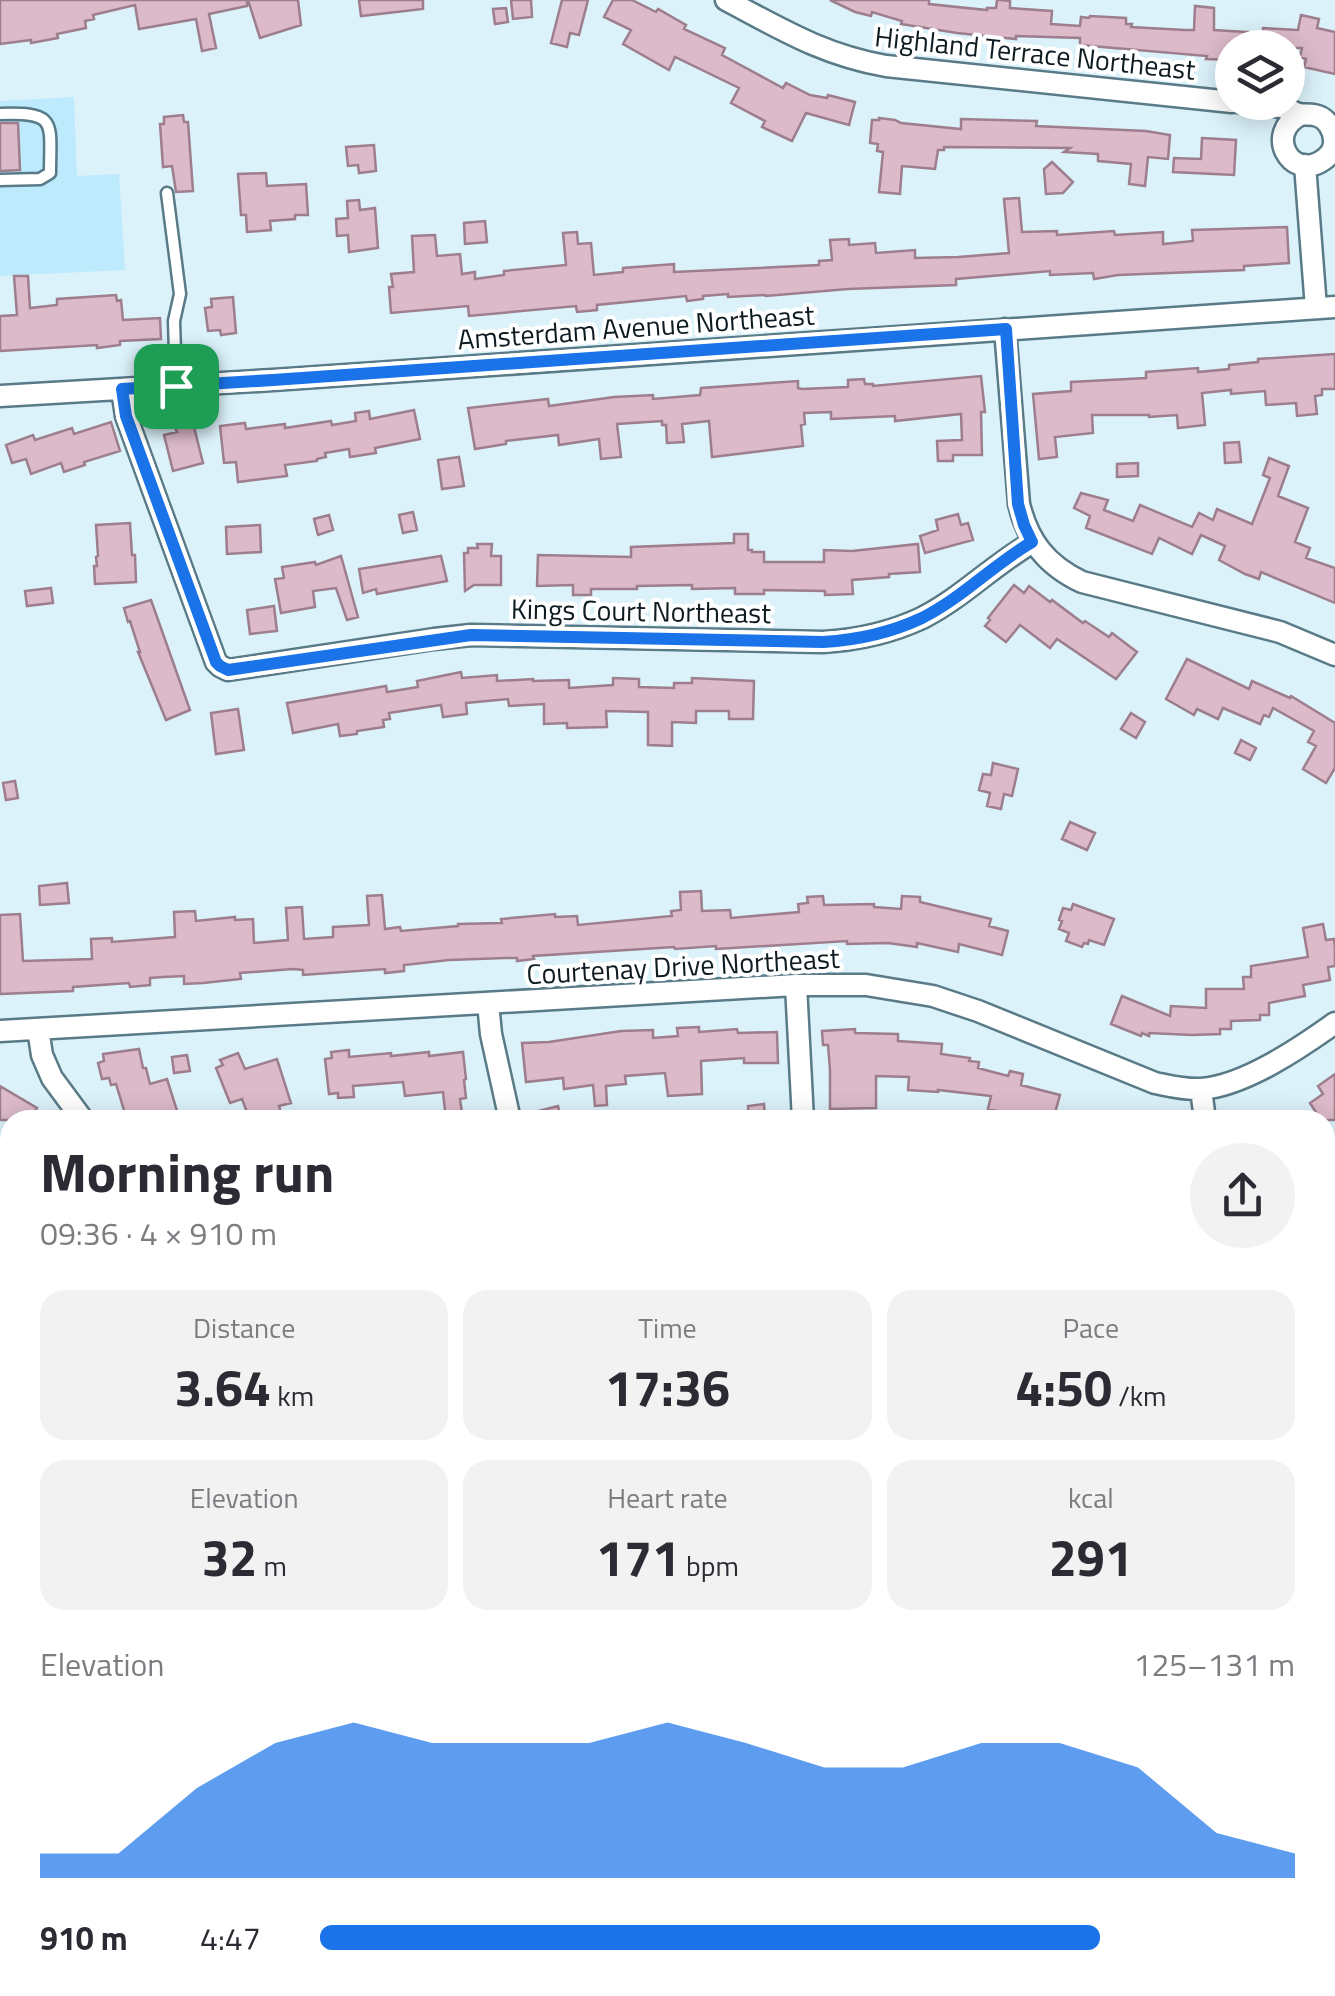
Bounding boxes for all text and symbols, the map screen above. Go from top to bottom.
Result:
street label: Highland Terrace Northeast [873,14,1198,91]
map controls [1215,30,1305,120]
button: layers [1215,30,1305,120]
street label: Amsterdam Avenue Northeast [456,293,816,360]
pin [134,344,219,429]
icon: arrive [149,359,204,414]
street label: Kings Court Northeast [511,587,772,634]
street label: Courtenay Drive Northeast [525,936,841,995]
text: Morning run [40,1130,334,1213]
button: share [1190,1143,1295,1248]
text: 09:36 · 4 × 910 m [40,1209,277,1257]
text: Distance [193,1306,295,1349]
text: Time [638,1306,697,1349]
text: Pace [1062,1306,1119,1349]
text: 3.64 [174,1349,271,1425]
text: 17:36 [605,1349,730,1425]
text: 4:50 [1015,1349,1112,1425]
text: km [271,1374,314,1417]
text: /km [1112,1374,1167,1417]
text: Elevation [190,1476,299,1519]
text: Heart rate [607,1476,728,1519]
text: kcal [1068,1476,1114,1519]
text: 32 [201,1519,257,1595]
text: 171 [596,1519,680,1595]
text: 291 [1049,1519,1133,1595]
text: m [257,1544,287,1587]
text: bpm [680,1544,739,1587]
text: Elevation [40,1640,164,1688]
text: 125–131 m [1133,1640,1295,1688]
text: 910 m [40,1914,128,1962]
text: 4:47 [200,1914,261,1962]

